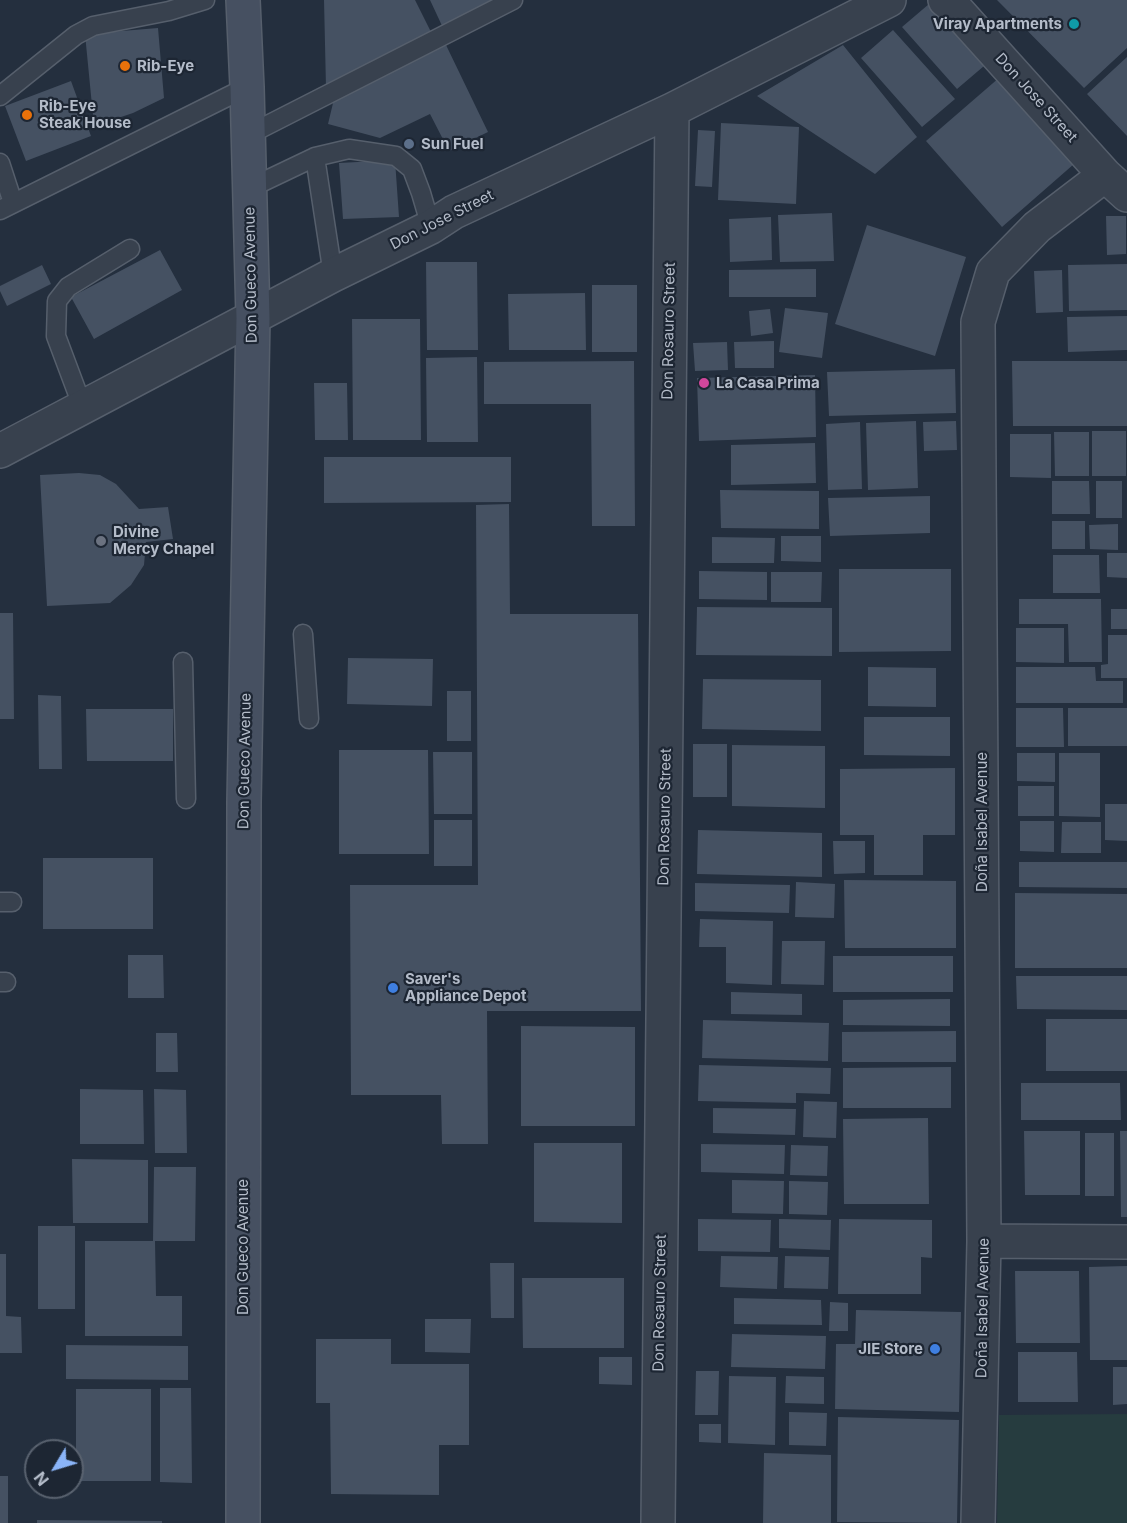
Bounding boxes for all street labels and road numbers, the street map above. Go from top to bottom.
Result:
street label: Don Jose Street [991,50,1081,146]
street label: Don Jose Street [387,186,497,254]
street label: Don Gueco Avenue [241,207,261,343]
street label: Don Rosauro Street [659,262,679,400]
street label: Don Gueco Avenue [235,693,255,829]
street label: Don Rosauro Street [655,748,675,886]
street label: Doña Isabel Avenue [973,752,991,892]
street label: Don Gueco Avenue [234,1179,252,1315]
street label: Don Rosauro Street [650,1234,670,1372]
street label: Doña Isabel Avenue [973,1238,993,1378]

